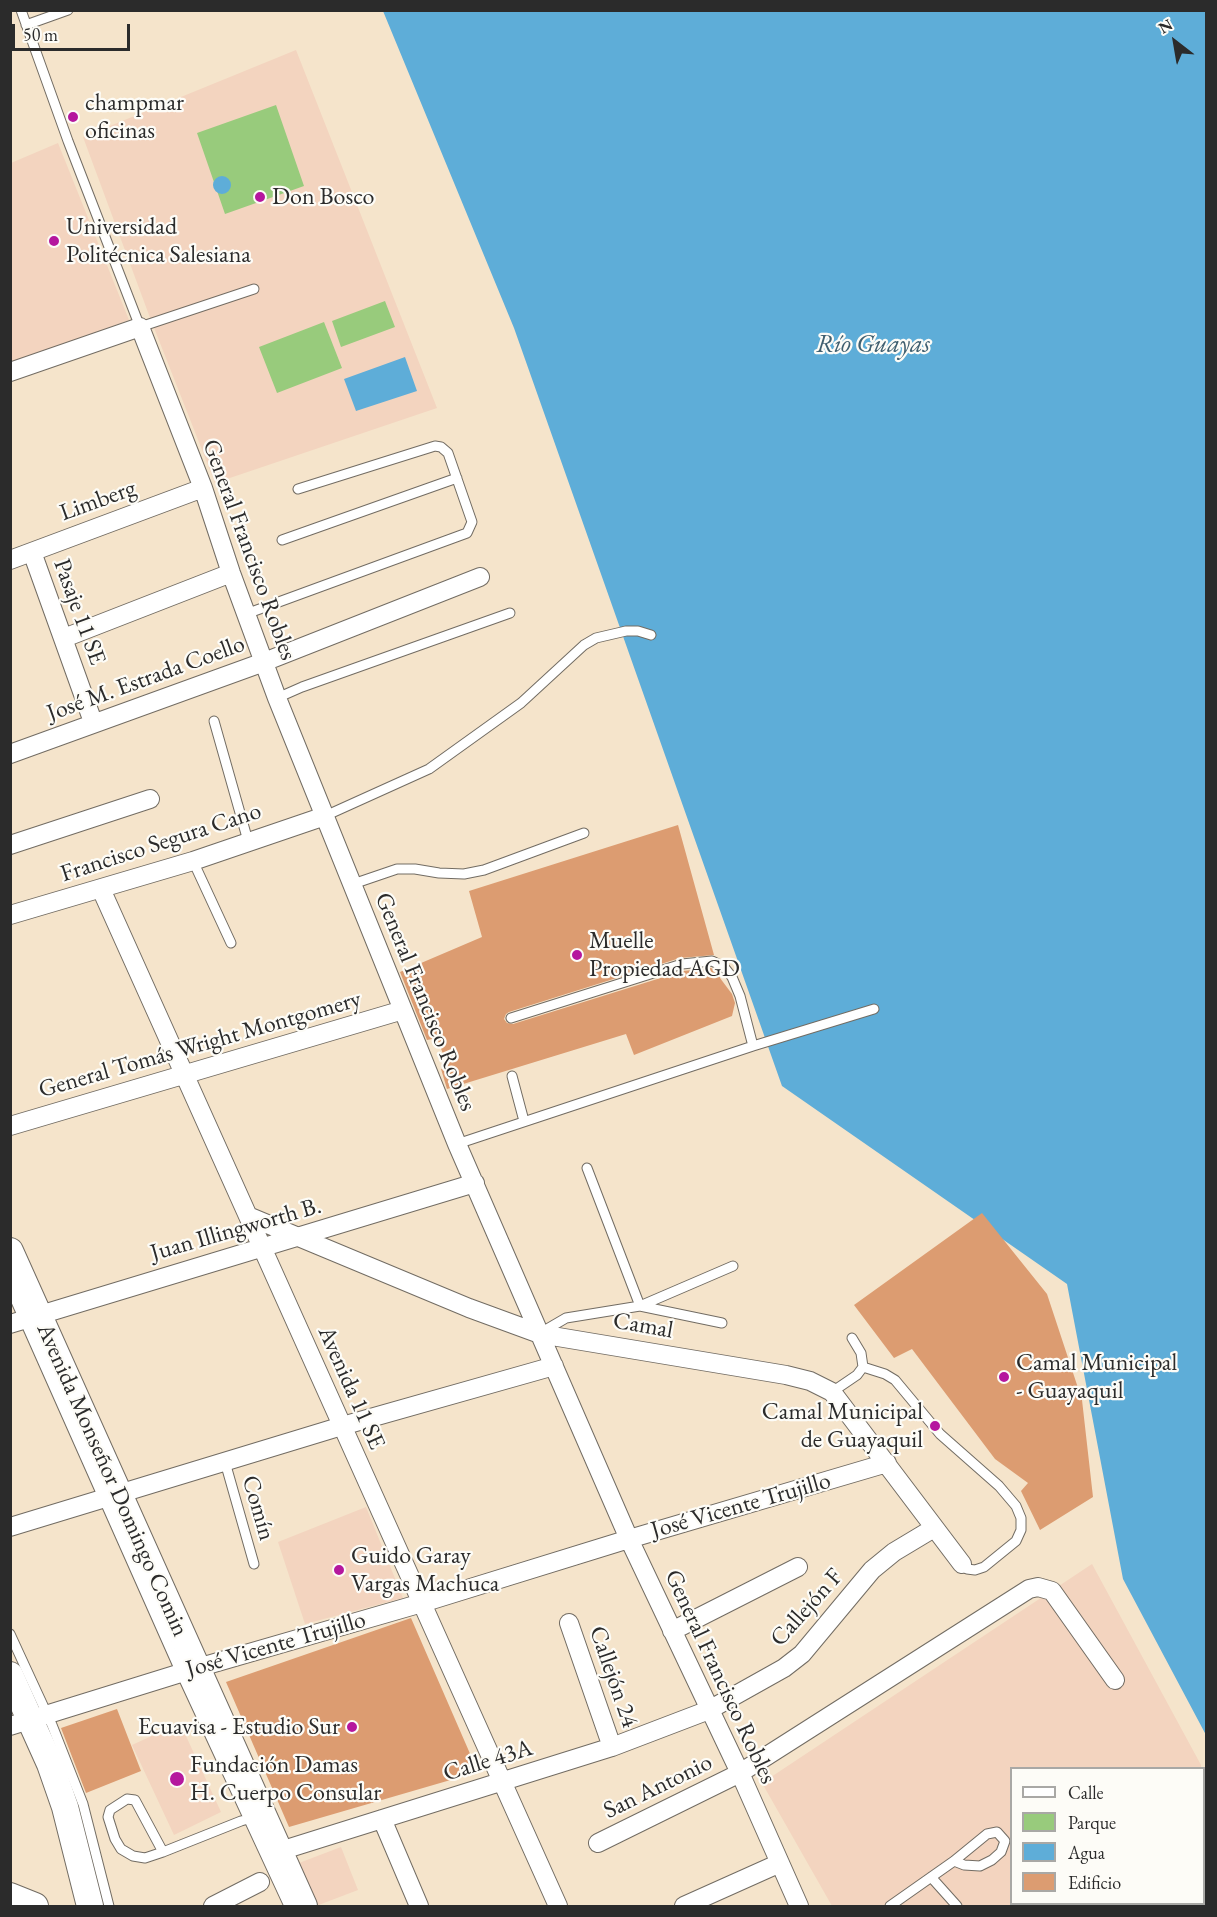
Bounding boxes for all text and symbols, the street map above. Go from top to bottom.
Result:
scale bar [15,12,134,50]
north arrow [1145,12,1205,72]
text: N [1155,14,1176,38]
text: 50 m [23,23,58,46]
place label: champmar oficinas [85,89,184,145]
marker: champmar oficinas [66,110,80,124]
place label: Don Bosco [272,183,374,211]
marker: Don Bosco [253,190,267,204]
place label: Universidad Politécnica Salesiana [66,213,251,269]
marker: Universidad Politécnica Salesiana [47,234,61,248]
water label: Río Guayas [816,329,930,361]
street label: General Francisco Robles [196,436,302,664]
street label: Limberg [56,474,140,528]
street label: Pasaje 11 SE [47,555,111,669]
street label: José M. Estrada Coello [43,630,249,728]
street label: Francisco Segura Cano [57,797,265,889]
street label: General Francisco Robles [368,889,482,1115]
place label: Muelle Propiedad AGD [589,927,740,983]
marker: Muelle Propiedad AGD [570,948,584,962]
street label: General Tomás Wright Montgomery [35,985,365,1105]
street label: Juan Illingworth B. [147,1192,325,1268]
street label: Camal [611,1307,675,1345]
street label: Avenida Monseñor Domingo Comin [30,1319,194,1641]
street label: Avenida 11 SE [311,1322,391,1454]
place label: Camal Municipal - Guayaquil [1016,1349,1177,1405]
marker: Camal Municipal - Guayaquil [997,1370,1011,1384]
place label: Camal Municipal de Guayaquil [762,1398,923,1454]
marker: Camal Municipal de Guayaquil [928,1419,942,1433]
street label: José Vicente Trujillo [648,1467,834,1545]
street label: Comín [235,1472,281,1544]
place label: Guido Garay Vargas Machuca [351,1542,499,1598]
marker: Guido Garay Vargas Machuca [332,1563,346,1577]
street label: Callejón F [765,1563,849,1653]
street label: General Francisco Robles [658,1565,782,1789]
street label: José Vicente Trujillo [183,1606,369,1684]
street label: Callejón 24 [582,1623,644,1731]
place label: Ecuavisa - Estudio Sur [138,1713,340,1741]
marker: Ecuavisa - Estudio Sur [345,1720,359,1734]
street label: Calle 43A [440,1734,536,1788]
street label: San Antonio [599,1748,717,1826]
place label: Fundación Damas H. Cuerpo Consular [190,1751,381,1807]
legend [1010,1767,1205,1905]
marker: Fundación Damas H. Cuerpo Consular [168,1770,186,1788]
text: Calle [1068,1781,1104,1804]
text: Parque [1068,1811,1116,1834]
text: Agua [1068,1841,1105,1864]
text: Edificio [1068,1871,1121,1894]

